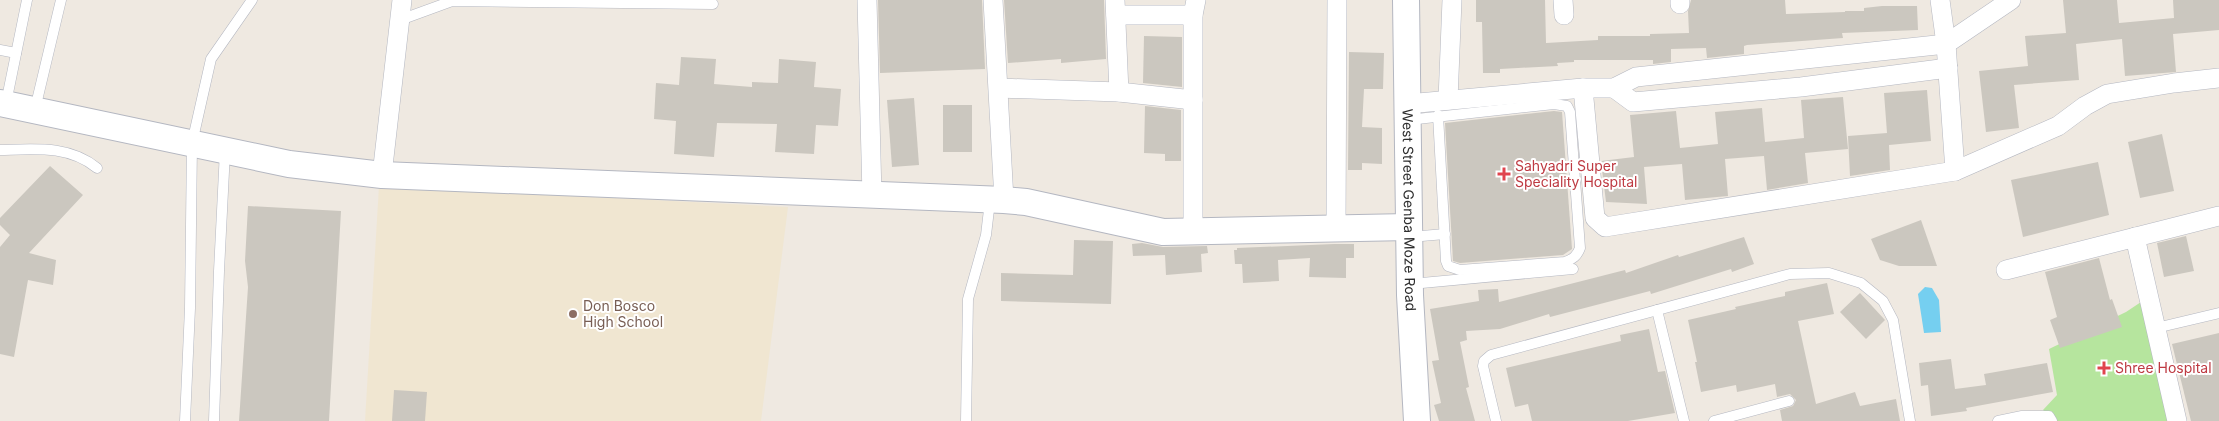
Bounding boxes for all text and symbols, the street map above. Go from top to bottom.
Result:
street label: West Street Genba Moze Road [1399,109,1420,312]
place label: Sahyadri Super Speciality Hospital [1515,157,1637,190]
marker: Sahyadri Super Speciality Hospital [1497,167,1511,181]
place label: Don Bosco High School [583,297,663,330]
marker: Don Bosco High School [567,308,579,320]
place label: Shree Hospital [2115,359,2212,376]
marker: Shree Hospital [2097,361,2111,375]

